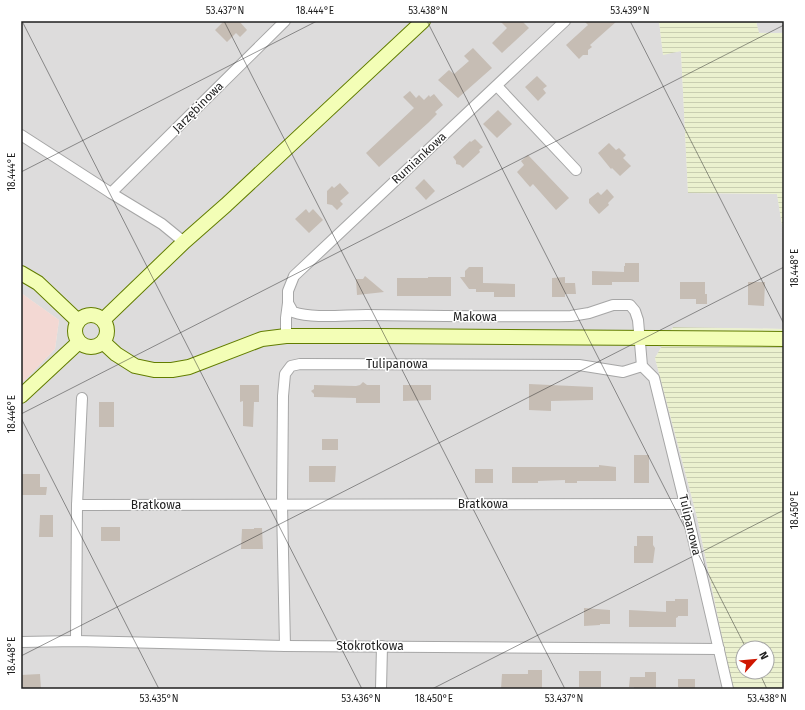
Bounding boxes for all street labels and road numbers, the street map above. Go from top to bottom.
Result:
street label: Jarzębinowa [170,79,226,135]
street label: Rumiankowa [389,129,449,187]
street label: Makowa [453,310,497,324]
street label: Tulipanowa [366,357,428,371]
street label: Tulipanowa [676,493,704,557]
street label: Bratkowa [458,497,508,511]
street label: Bratkowa [131,498,181,512]
street label: Stokrotkowa [336,639,404,653]

